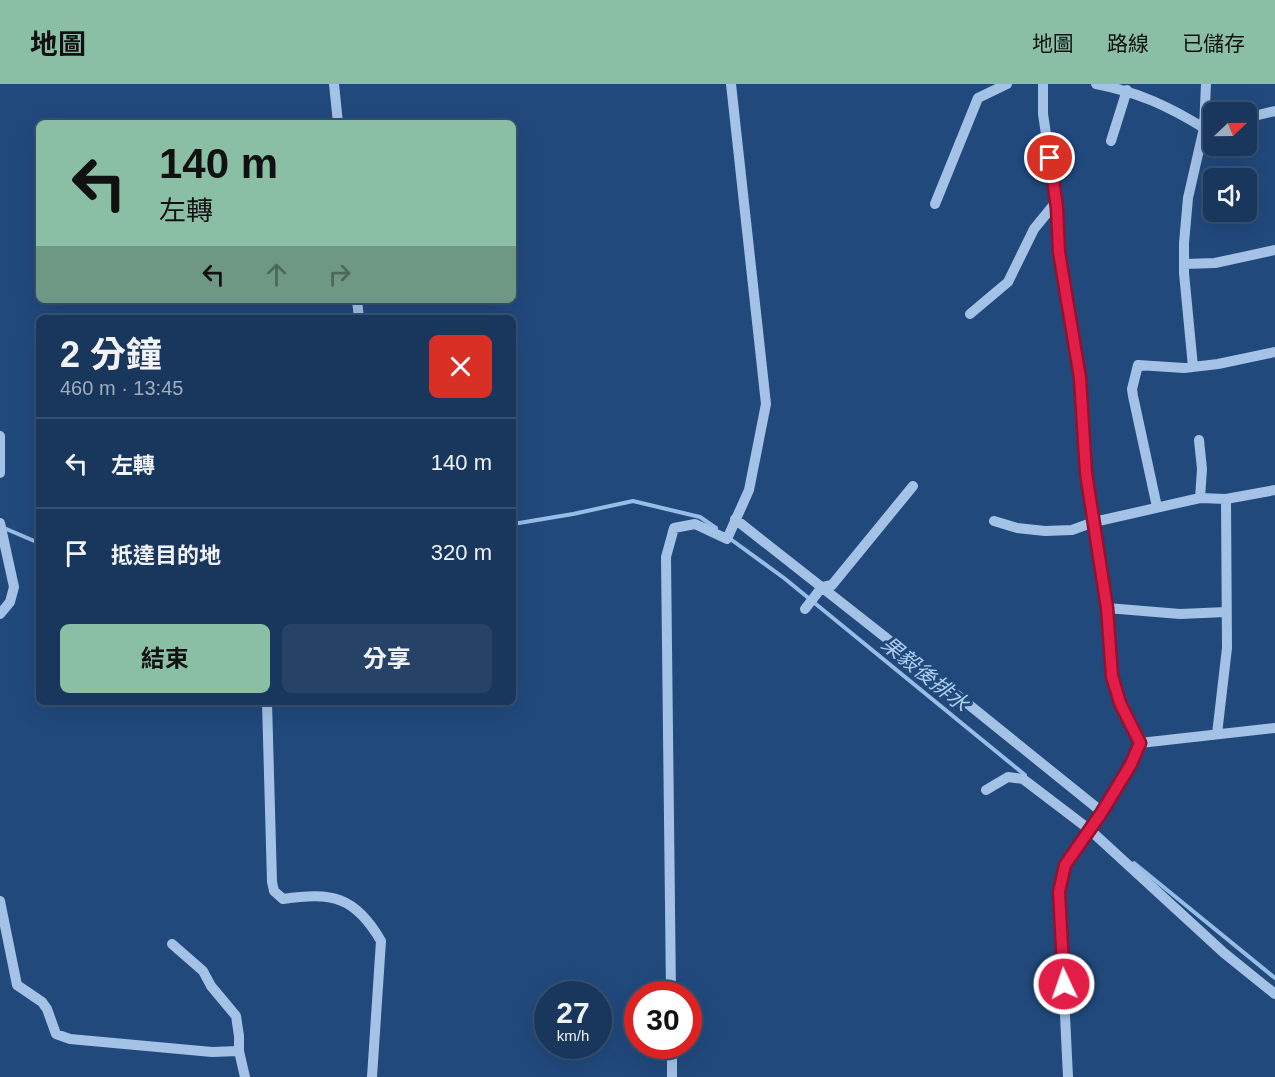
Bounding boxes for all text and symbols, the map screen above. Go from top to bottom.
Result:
text: 地圖 [30,29,86,60]
text: 地圖 [1032,32,1074,55]
text: 路線 [1107,32,1149,55]
text: 已儲存 [1182,32,1245,55]
north arrow [1203,102,1257,156]
map controls [1203,102,1257,222]
pin [1024,132,1075,183]
text: 140 m [159,140,278,187]
icon: arrive [1033,141,1066,174]
icon: left [60,144,138,222]
button: sound [1203,168,1257,222]
text: 左轉 [159,196,213,226]
icon: left [197,258,230,291]
icon: ahead [260,258,293,291]
icon: right [323,258,356,291]
text: 2 分鐘 [60,334,162,375]
button: close [429,335,492,398]
text: 460 m · 13:45 [60,377,183,399]
icon: left [60,447,93,480]
text: 140 m [431,450,492,475]
text: 左轉 [111,453,155,478]
icon: arrive [60,537,93,570]
text: 320 m [431,540,492,565]
text: 抵達目的地 [111,543,221,568]
button: 結束 [60,624,270,693]
button: 分享 [282,624,492,693]
water label: 果毅後排水 [877,632,974,716]
position arrow [1032,952,1096,1016]
speed limit sign: 30 [624,981,702,1059]
text: 27 [556,996,590,1029]
text: km/h [557,1027,589,1044]

